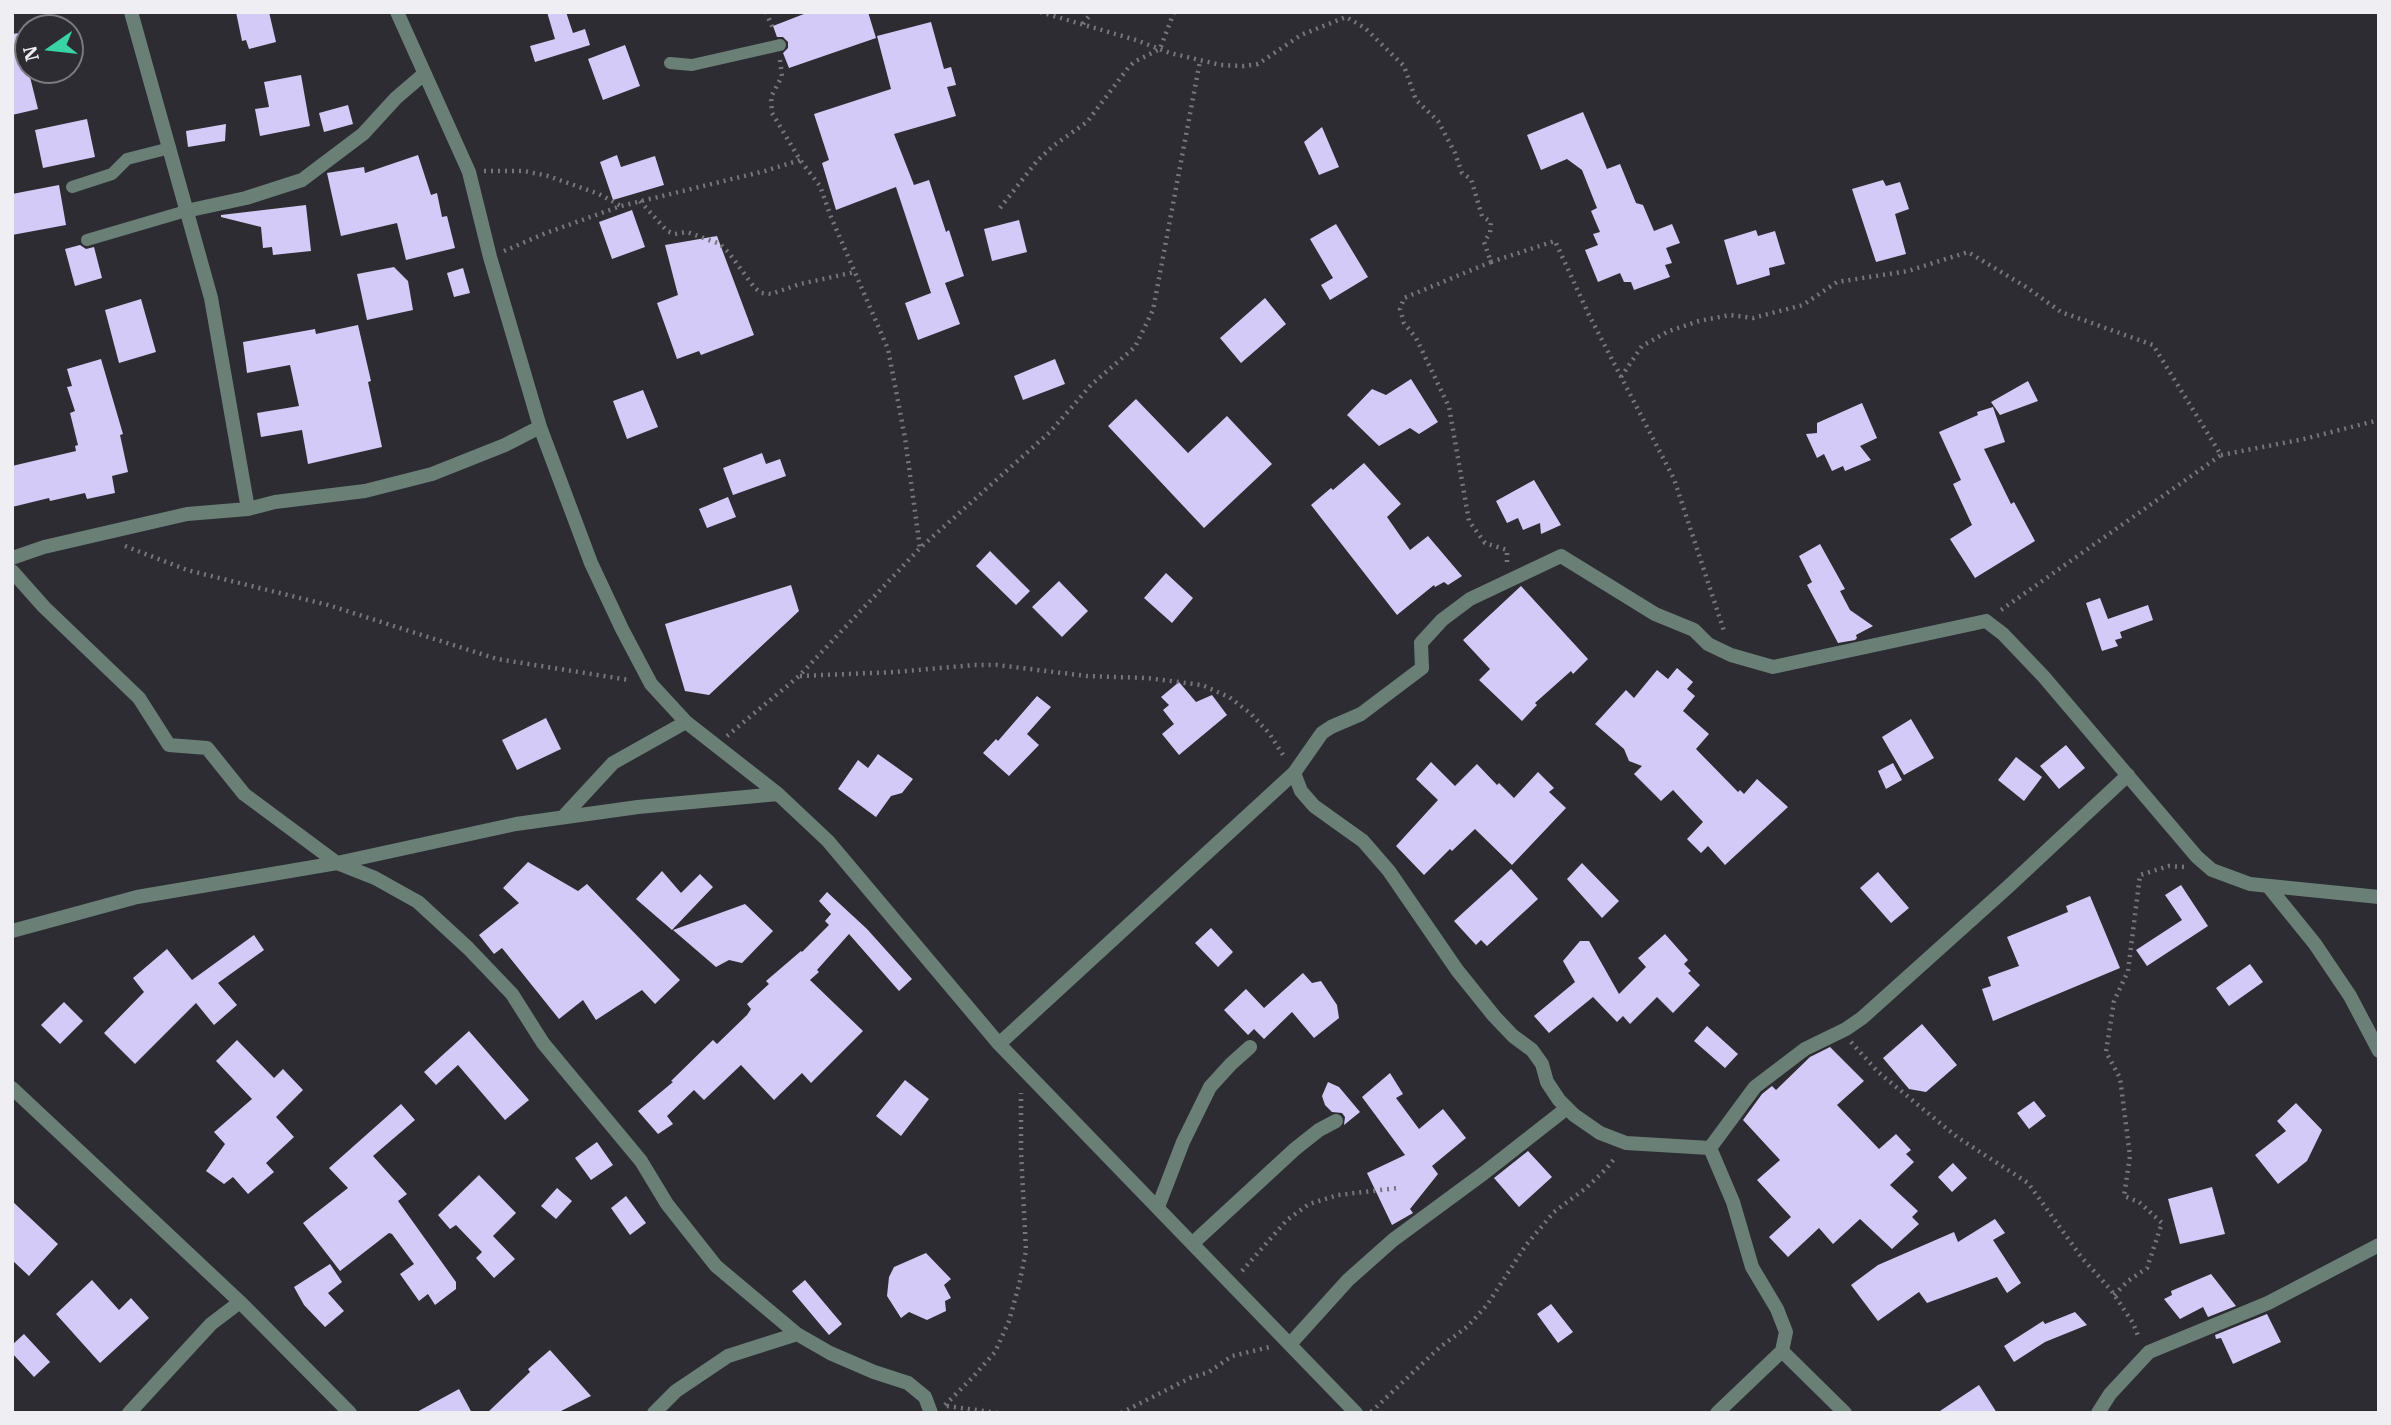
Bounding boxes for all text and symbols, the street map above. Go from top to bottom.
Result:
north arrow [14,14,84,84]
text: N [17,43,44,64]

